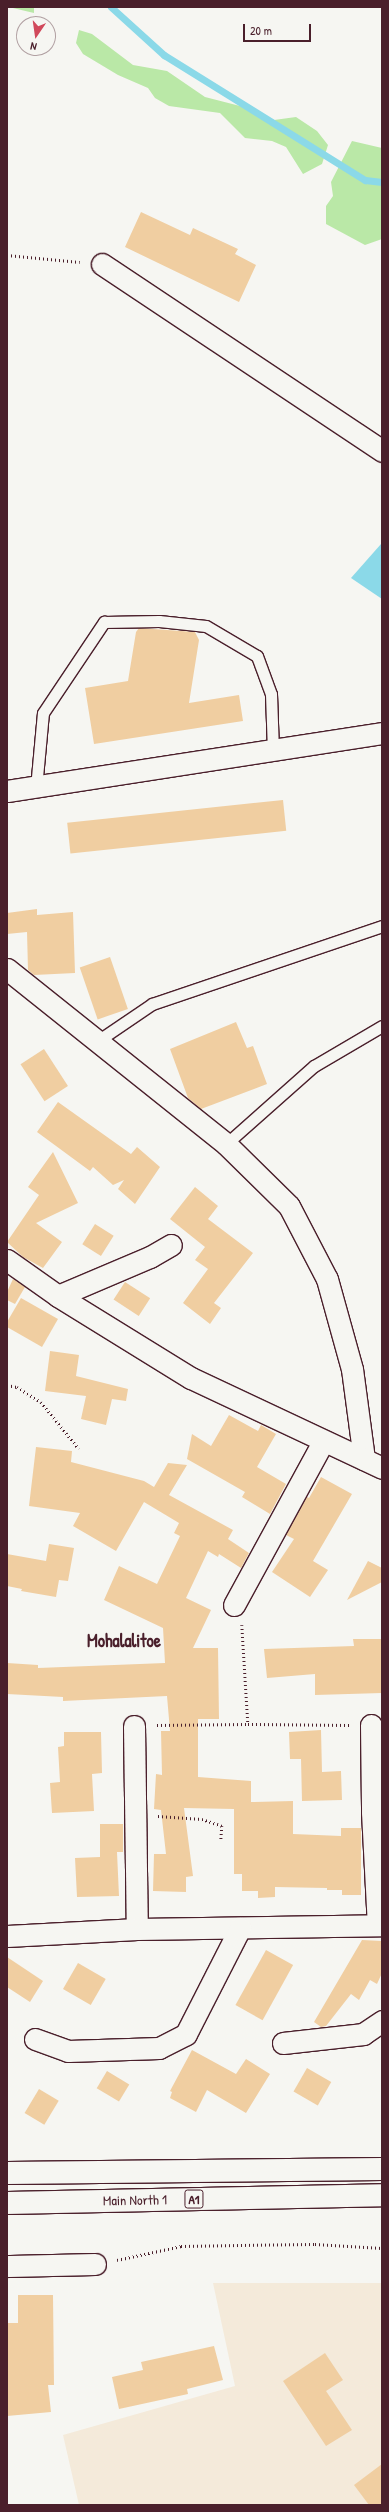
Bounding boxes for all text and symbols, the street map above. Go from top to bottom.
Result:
north arrow [16,16,56,56]
scale bar [245,16,313,42]
text: 20 m [250,22,272,39]
text: N [29,39,38,54]
district label: Mohalalitoe [87,1630,161,1652]
road number: A1 [184,2188,204,2210]
street label: Main North 1 [103,2191,167,2209]

